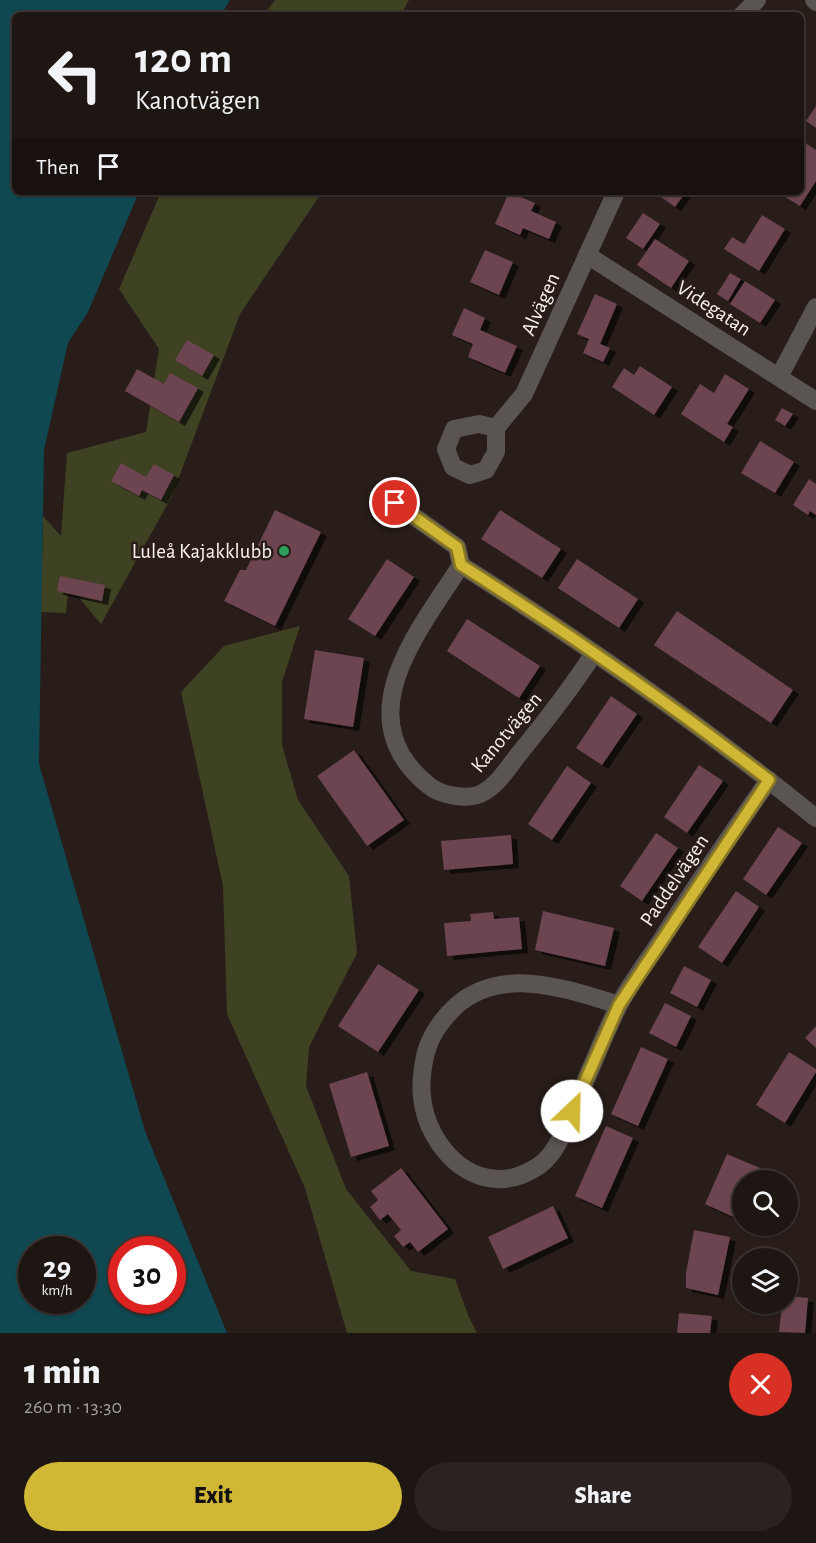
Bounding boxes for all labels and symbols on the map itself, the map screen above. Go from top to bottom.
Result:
street label: Alvägen [517,270,564,339]
street label: Videgatan [673,277,755,340]
pin [369,477,420,528]
place label: Luleå Kajakklubb [132,541,272,562]
marker: Luleå Kajakklubb [277,544,291,558]
street label: Kanotvägen [467,688,546,776]
street label: Paddelvägen [636,831,713,930]
position arrow [540,1079,604,1143]
speed limit sign: 30 [108,1236,186,1314]

